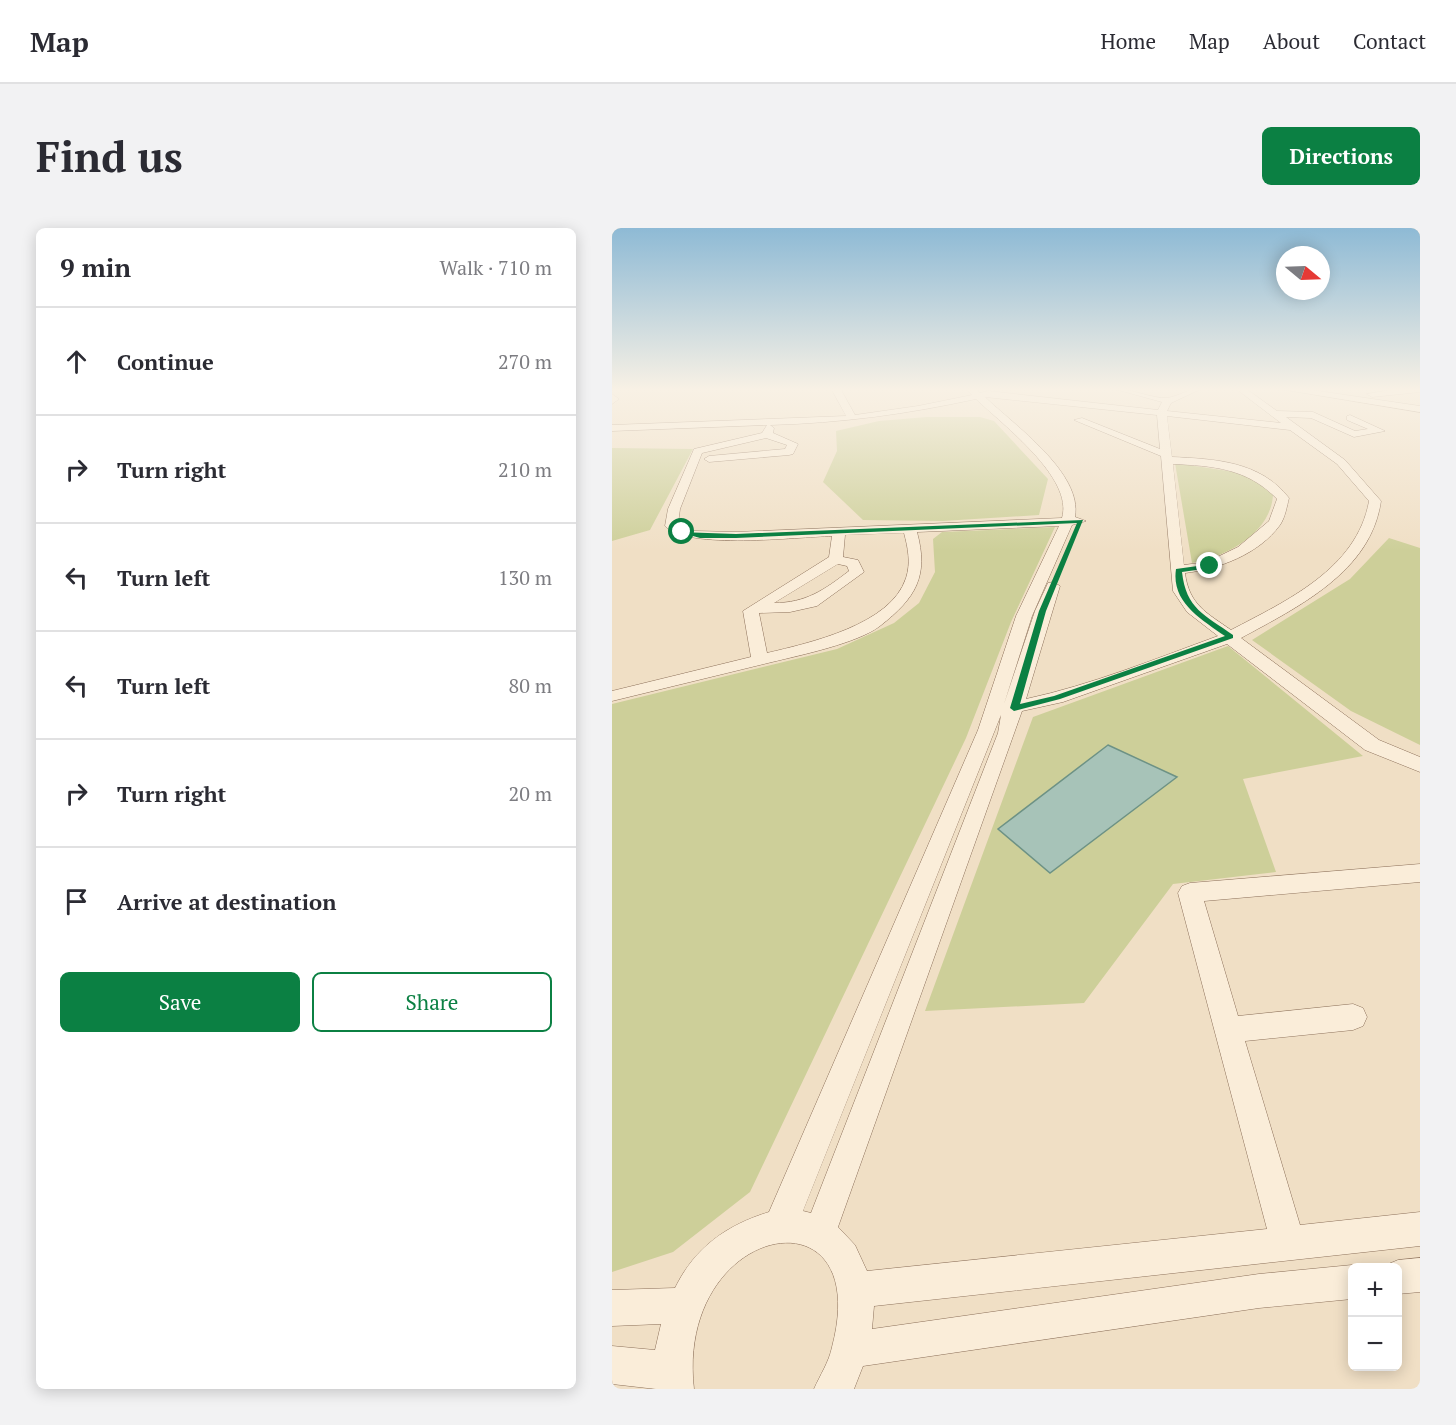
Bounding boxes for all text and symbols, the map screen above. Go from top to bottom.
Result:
text: Map [30,23,89,60]
text: Home [1100,27,1156,55]
text: Map [1189,27,1230,55]
text: About [1263,27,1320,55]
text: Contact [1353,27,1426,55]
button: Directions [1262,127,1420,185]
text: Find us [36,128,183,184]
north arrow [1276,246,1330,300]
text: 9 min [60,250,131,284]
text: Walk · 710 m [440,254,552,281]
icon: ahead [60,345,93,378]
text: Continue [117,347,214,376]
text: 270 m [498,348,552,375]
icon: right [60,453,93,486]
text: Turn right [117,455,226,484]
text: 210 m [498,456,552,483]
route start [668,518,694,544]
route end [1196,552,1222,578]
icon: left [60,561,93,594]
text: Turn left [117,563,210,592]
text: 130 m [498,564,552,591]
icon: left [60,669,93,702]
text: Turn left [117,671,210,700]
text: 80 m [509,672,552,699]
icon: right [60,777,93,810]
text: Turn right [117,779,226,808]
text: 20 m [509,780,552,807]
icon: arrive [60,885,93,918]
text: Arrive at destination [117,887,336,916]
button: Save [60,972,300,1032]
button: Share [312,972,552,1032]
map controls [1348,1263,1402,1371]
button: + [1348,1263,1402,1317]
button: − [1348,1317,1402,1371]

